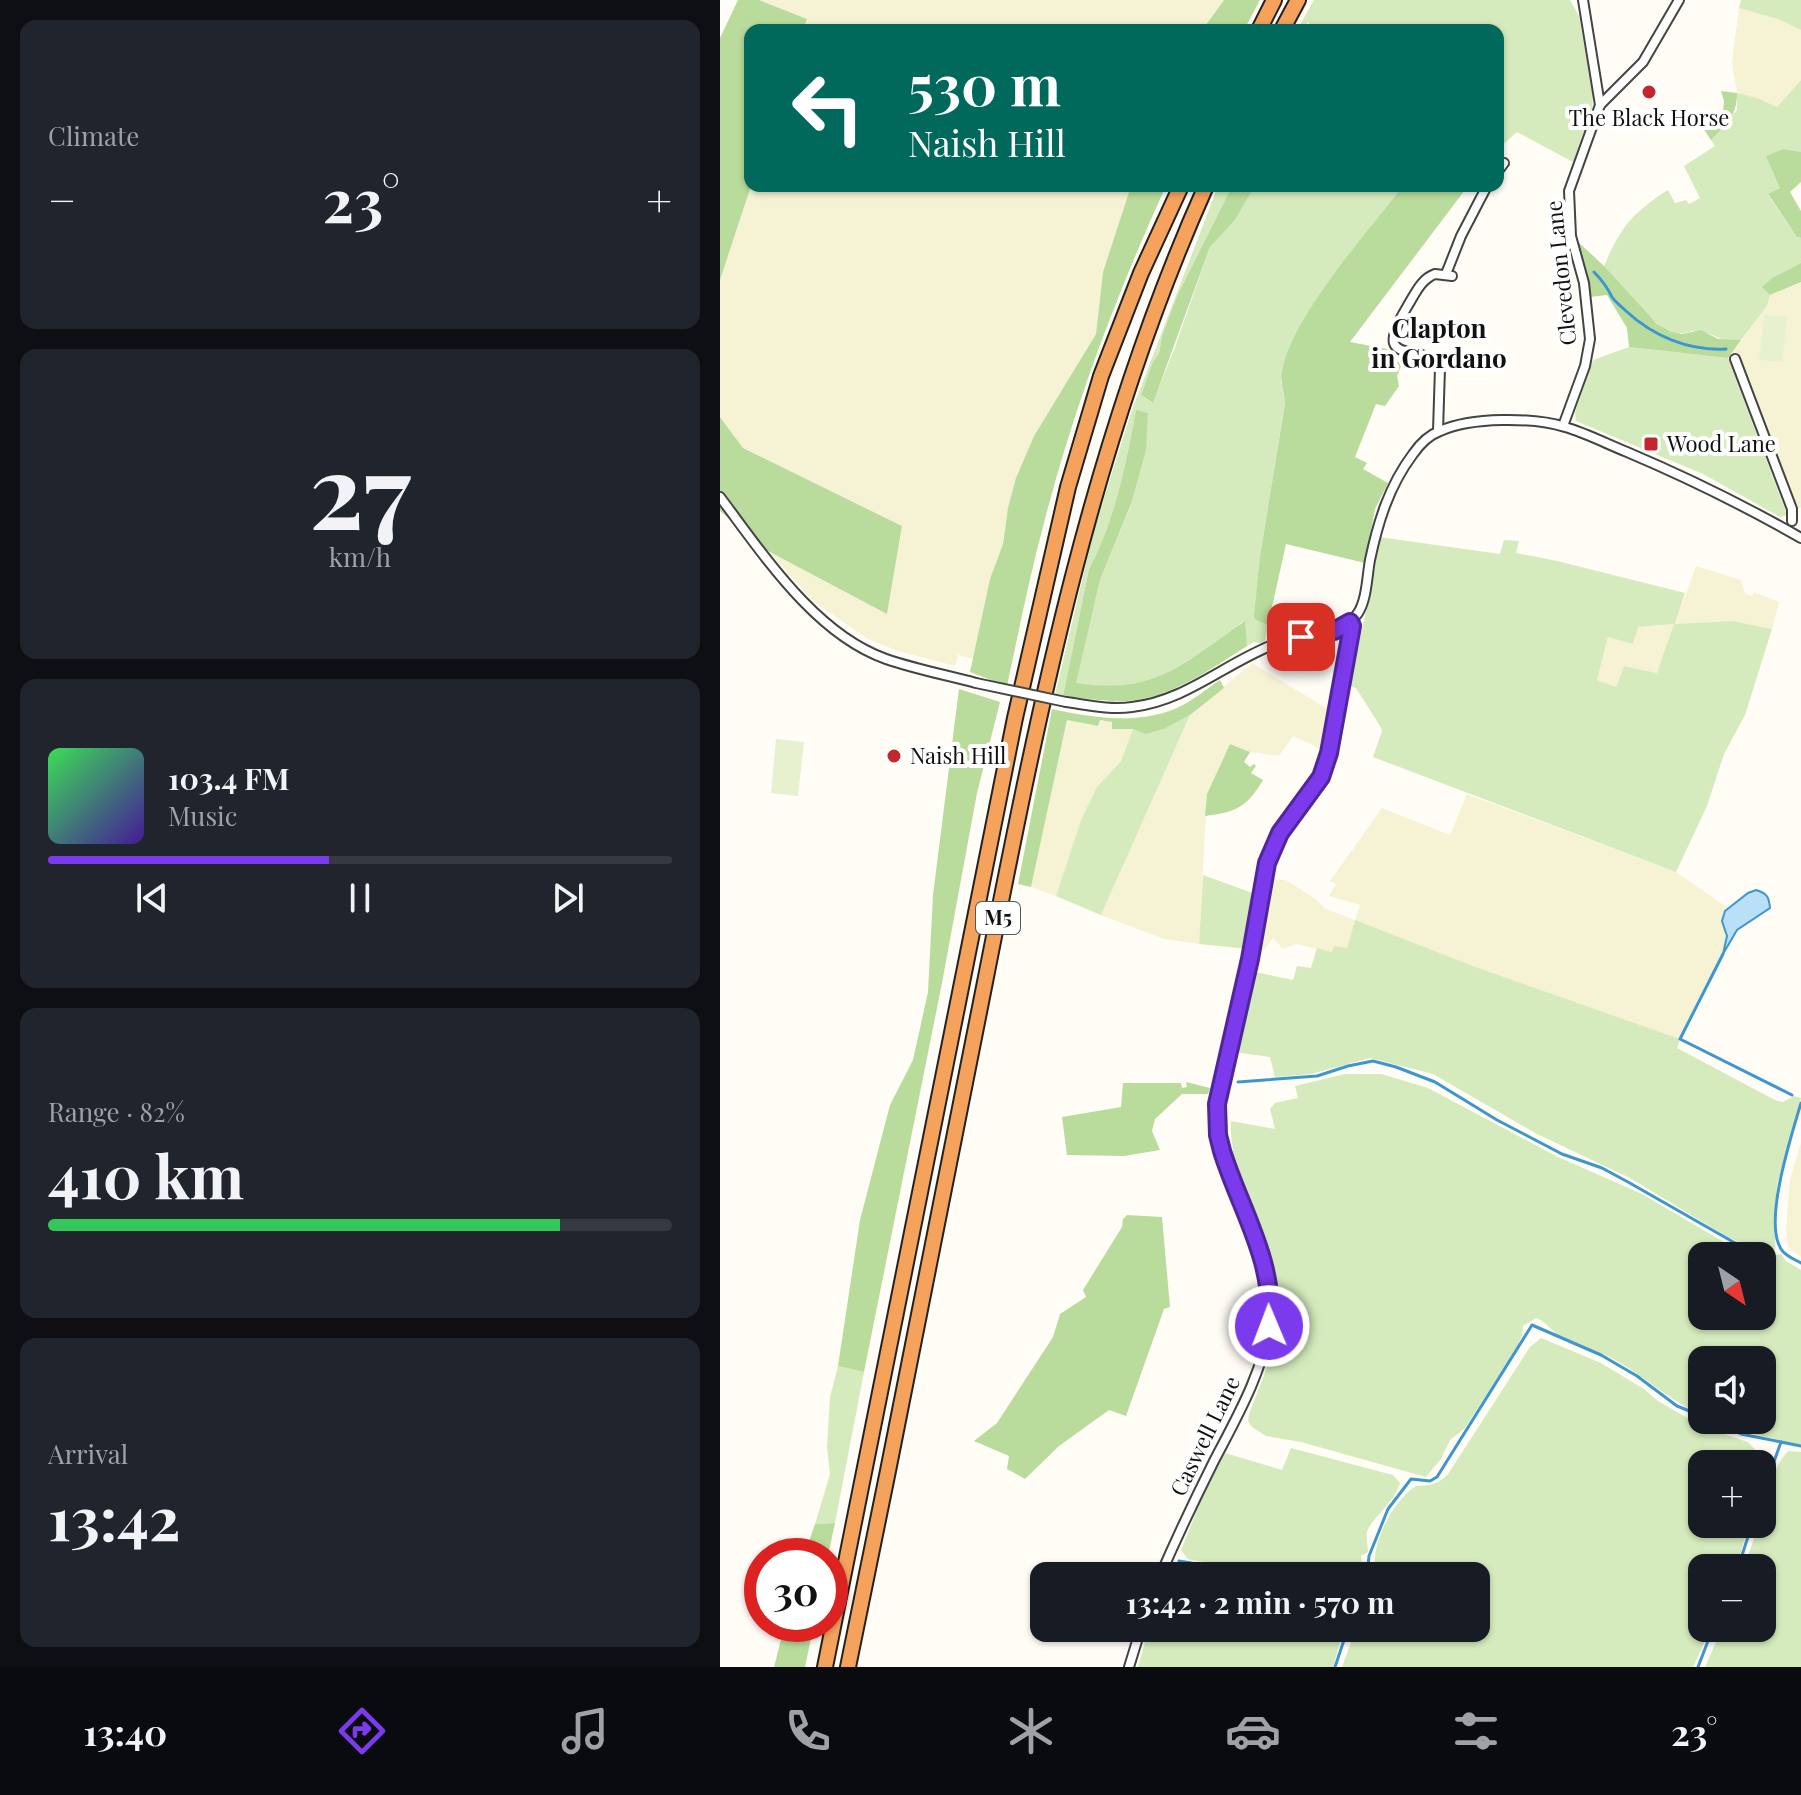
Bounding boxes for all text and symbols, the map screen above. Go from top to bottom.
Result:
text: 530 m [908,46,1061,121]
icon: left [776,56,880,160]
marker: The Black Horse [1640,83,1658,101]
place label: The Black Horse [1569,102,1729,132]
text: Climate [48,118,139,153]
text: Naish Hill [908,118,1066,166]
text: 23° [323,158,400,238]
text: − [48,169,76,228]
text: + [646,169,672,228]
street label: Clevedon Lane [1537,199,1583,347]
district label: Clapton in Gordano [1371,310,1507,375]
text: 27 [309,417,411,556]
place label: Wood Lane [1666,428,1776,458]
marker: Wood Lane [1642,435,1660,453]
text: km/h [329,539,391,574]
pin [1267,603,1335,671]
icon: arrive [1279,615,1323,659]
place label: Naish Hill [910,740,1006,770]
marker: Naish Hill [885,747,903,765]
text: 103.4 FM [168,758,290,798]
text: Music [168,798,237,833]
icon: previous [130,876,174,920]
icon: pause [338,876,382,920]
icon: next [546,876,590,920]
road number: M5 [976,902,1020,934]
text: Range · 82% [48,1094,185,1129]
text: 410 km [48,1134,244,1214]
north arrow [1688,1242,1776,1330]
map controls [1688,1242,1776,1642]
position arrow [1227,1284,1311,1368]
button: sound [1688,1346,1776,1434]
street label: Caswell Lane [1162,1371,1246,1501]
text: Arrival [48,1436,128,1471]
button: + [1688,1450,1776,1538]
text: 13:42 [48,1476,180,1556]
speed limit sign: 30 [744,1538,848,1642]
button: − [1688,1554,1776,1642]
text: 13:42 · 2 min · 570 m [1126,1582,1394,1622]
icon: directions [334,1703,390,1759]
icon: music [557,1703,613,1759]
icon: phone [780,1703,836,1759]
icon: climate [1003,1703,1059,1759]
icon: car [1225,1703,1281,1759]
icon: filters [1448,1703,1504,1759]
text: 13:40 [83,1707,167,1755]
text: 23° [1671,1707,1718,1755]

